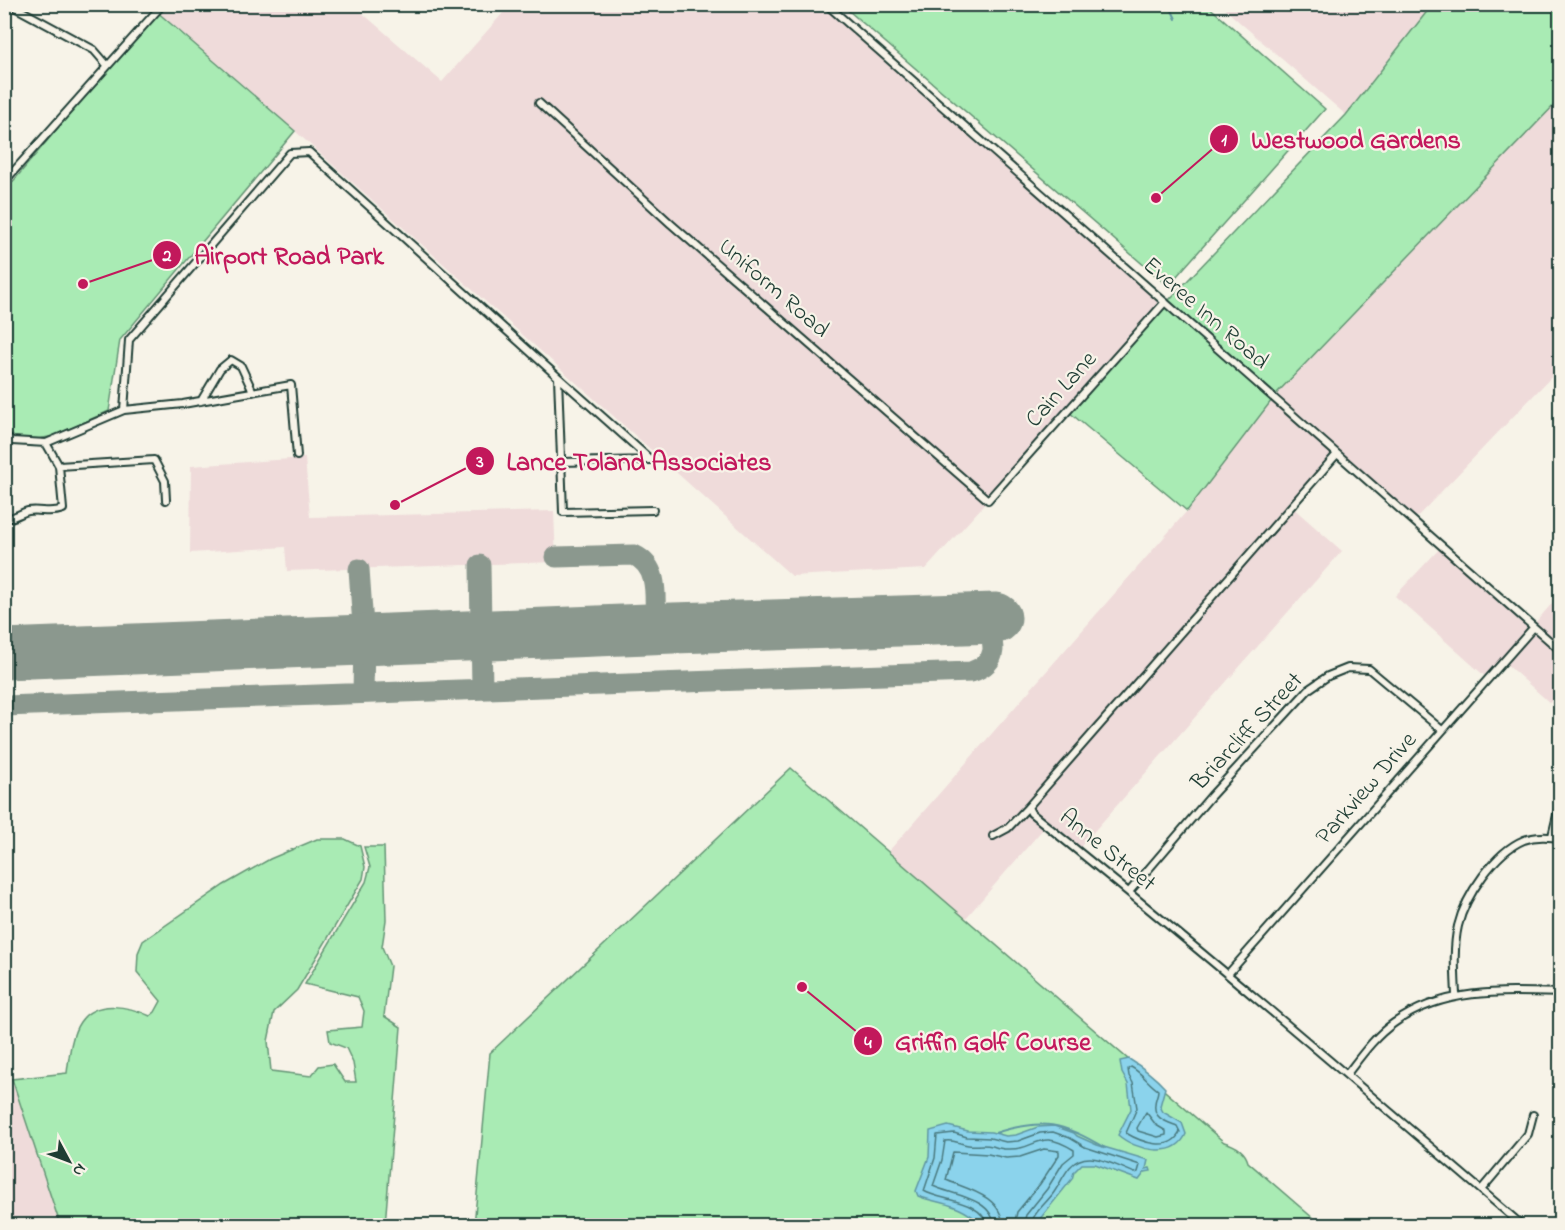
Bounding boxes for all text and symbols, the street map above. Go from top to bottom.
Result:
callout: Westwood Gardens [1209,117,1472,161]
text: Westwood Gardens [1251,123,1461,161]
text: 1 [1221,128,1227,154]
street label: Uniform Road [710,231,837,348]
callout: Airport Road Park [152,233,396,277]
text: Airport Road Park [194,239,384,277]
text: 2 [162,244,172,270]
street label: Everee Inn Road [1134,249,1276,379]
street label: Cain Lane [1018,344,1106,436]
callout: Lance Toland Associates [465,439,784,483]
text: Lance Toland Associates [507,445,772,483]
text: 3 [475,450,484,476]
street label: Briarcliff Street [1183,665,1312,800]
street label: Parkview Drive [1308,725,1426,853]
street label: Anne Street [1051,801,1163,901]
callout: Griffin Golf Course [853,1019,1103,1063]
text: Griffin Golf Course [895,1025,1092,1063]
text: 4 [864,1031,872,1057]
north arrow [39,1131,99,1191]
text: N [66,1158,91,1182]

